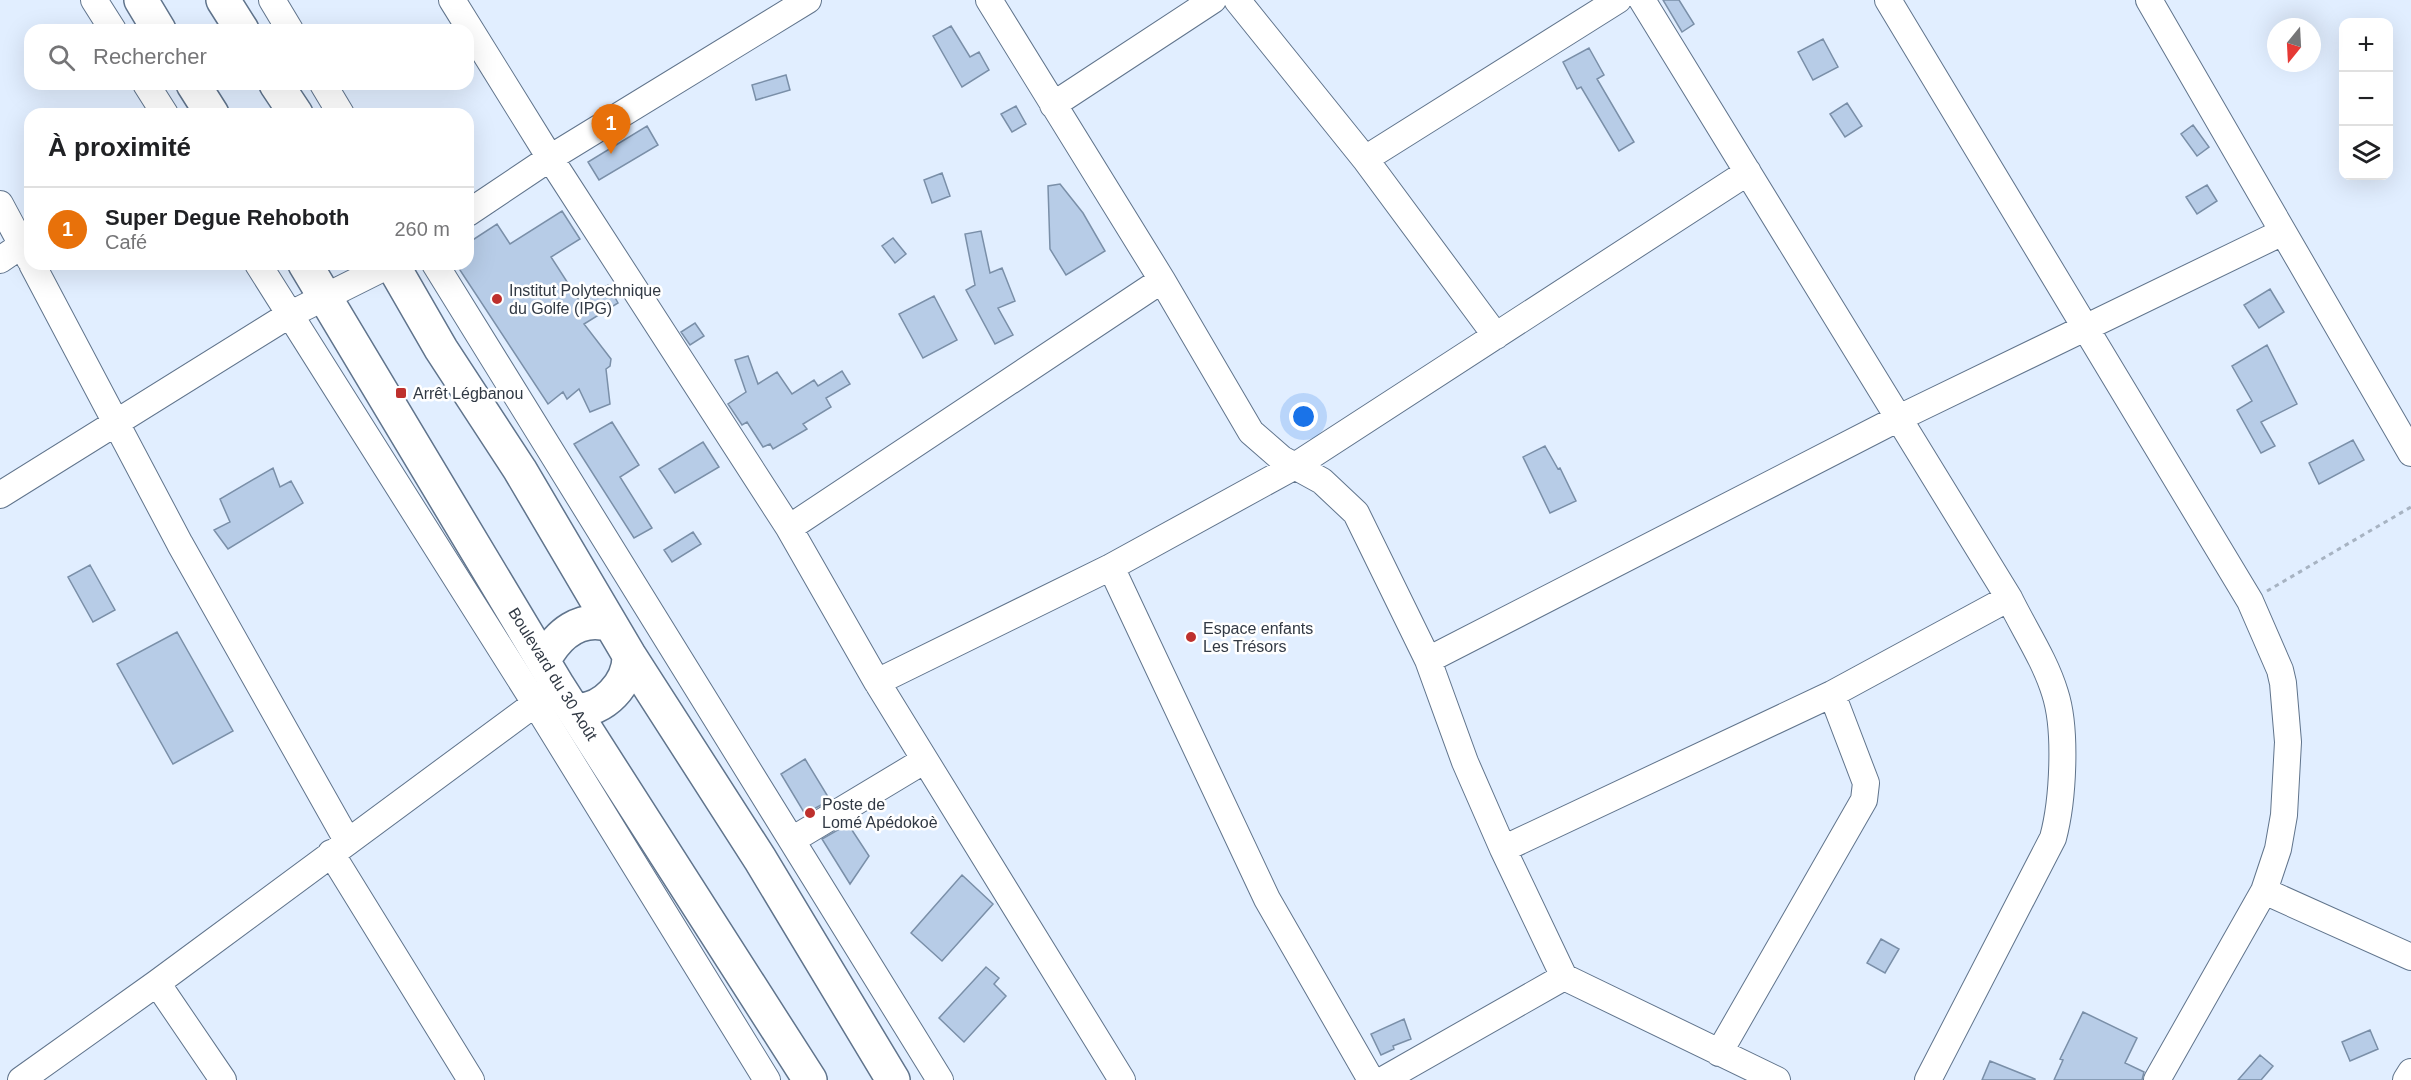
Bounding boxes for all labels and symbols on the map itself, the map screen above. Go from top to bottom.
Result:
north arrow [2267,18,2321,72]
pin: 1 [592,104,630,154]
place label: Institut Polytechnique du Golfe (IPG) [509,282,661,317]
marker: Institut Polytechnique du Golfe (IPG) [490,292,504,306]
place label: Arrêt Légbanou [413,385,523,402]
marker: Arrêt Légbanou [394,386,408,400]
your location [1289,402,1318,431]
street label: Boulevard du 30 Août [505,605,601,744]
place label: Espace enfants Les Trésors [1203,620,1313,655]
marker: Espace enfants Les Trésors [1184,630,1198,644]
place label: Poste de Lomé Apédokoè [822,796,938,831]
marker: Poste de Lomé Apédokoè [803,806,817,820]

